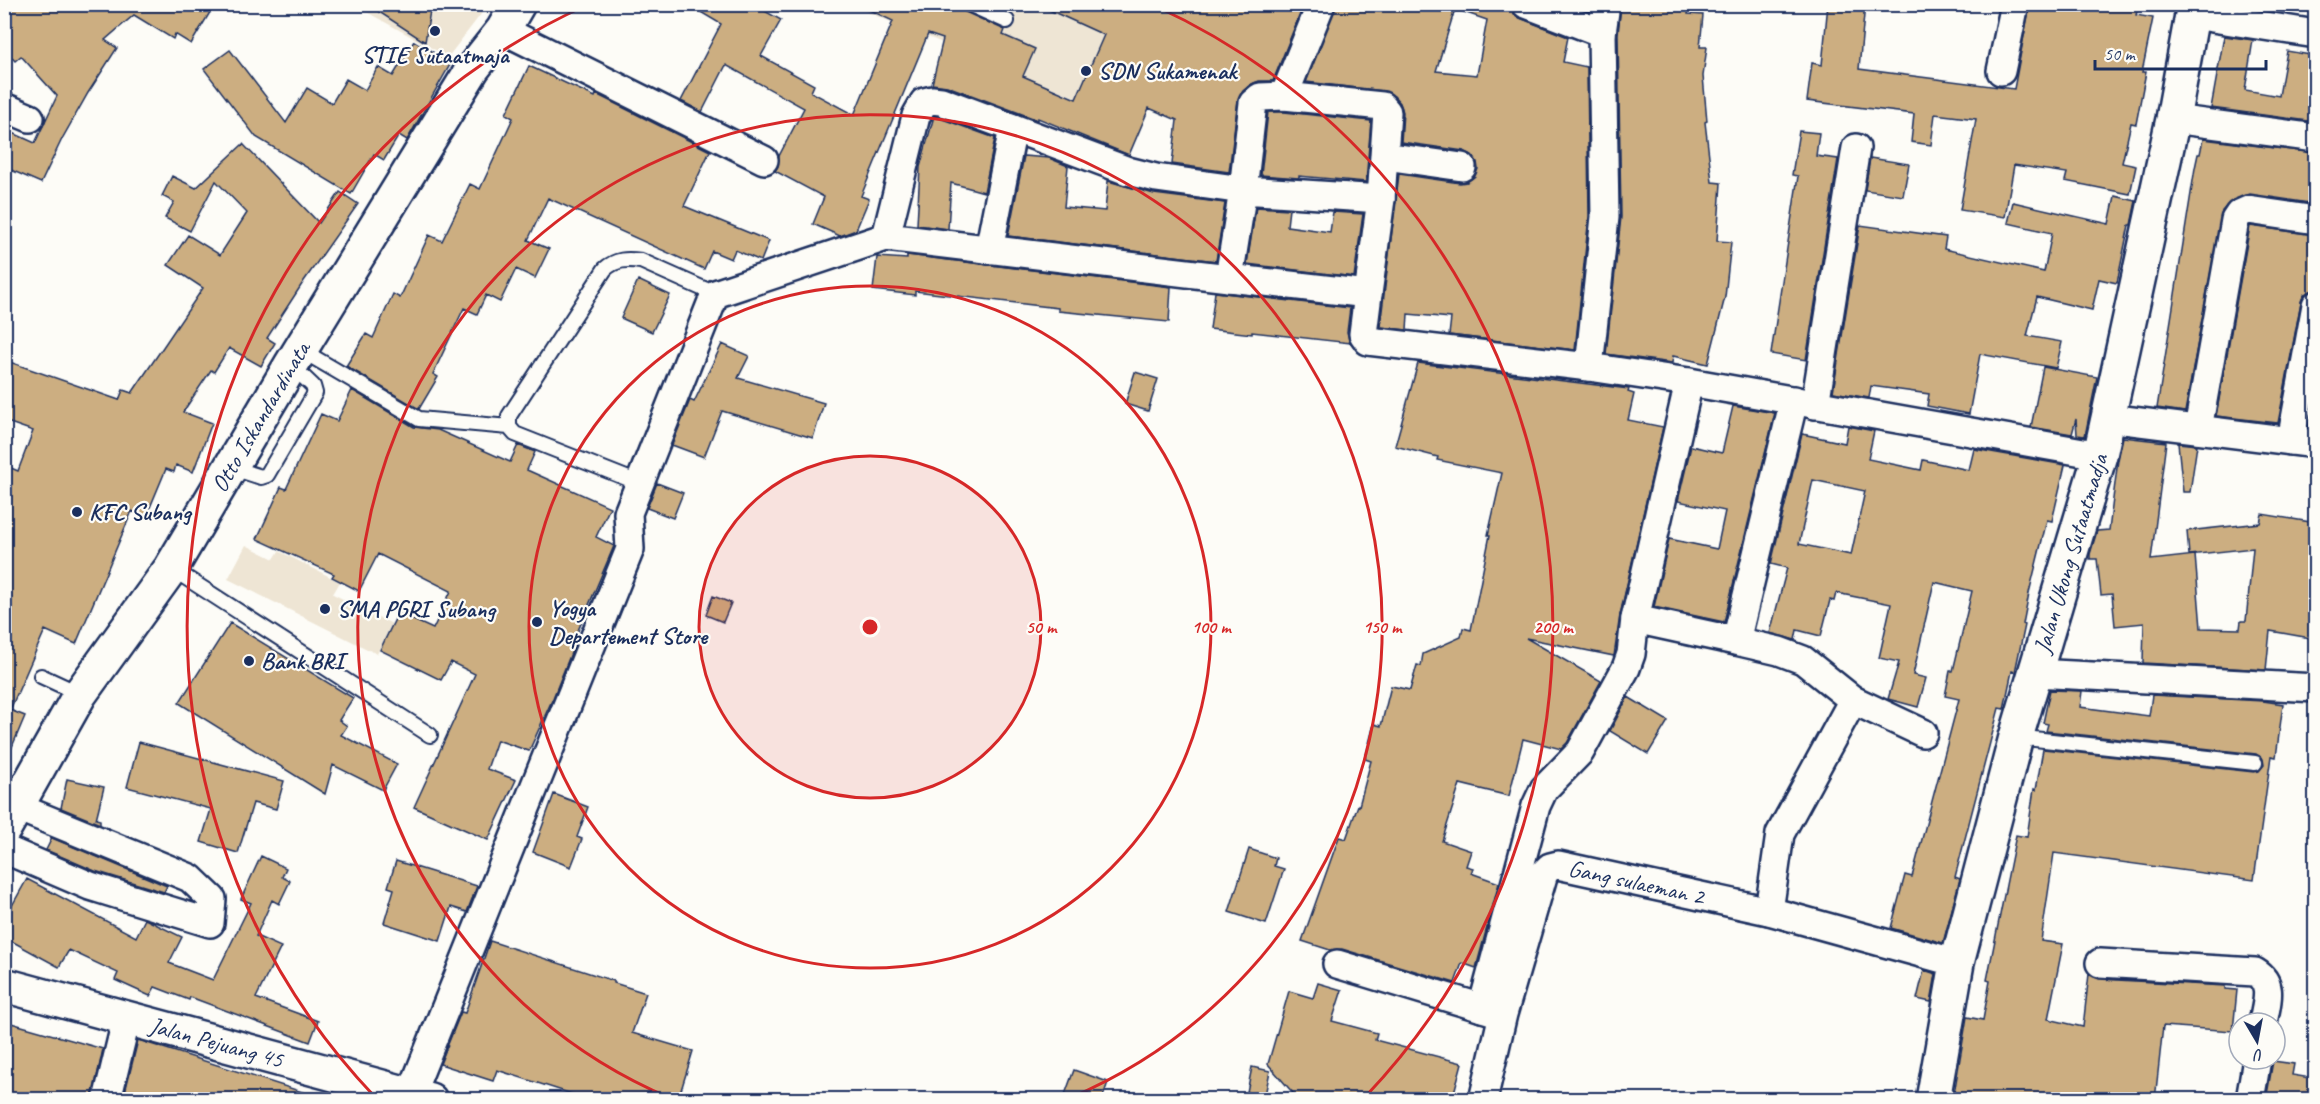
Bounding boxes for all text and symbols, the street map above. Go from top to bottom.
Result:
marker: STIE Sutaatmaja [428,24,442,38]
scale bar [2095,33,2266,71]
place label: STIE Sutaatmaja [362,40,511,70]
text: 50 m [2104,43,2137,65]
place label: SDN Sukamenak [1098,56,1238,86]
marker: SDN Sukamenak [1079,64,1093,78]
street label: Otto Iskandardinata [204,334,318,497]
street label: Jalan Ukong Sutaatmadja [2026,449,2115,658]
place label: KFC Subang [89,497,193,527]
marker: KFC Subang [70,505,84,519]
place label: Yogya Departement Store [549,593,709,651]
place label: SMA PGRI Subang [337,594,497,624]
marker: SMA PGRI Subang [318,602,332,616]
marker: Yogya Departement Store [530,615,544,629]
text: 50 m [1026,616,1058,638]
text: 100 m [1192,616,1232,638]
text: 150 m [1363,616,1403,638]
text: 200 m [1534,616,1574,638]
centre of rings [860,617,880,637]
place label: Bank BRI [261,646,349,676]
marker: Bank BRI [242,654,256,668]
street label: Gang sulaeman 2 [1566,853,1709,912]
street label: Jalan Pejuang 45 [145,1010,287,1075]
north arrow [2227,1011,2287,1071]
text: U [2251,1044,2265,1066]

